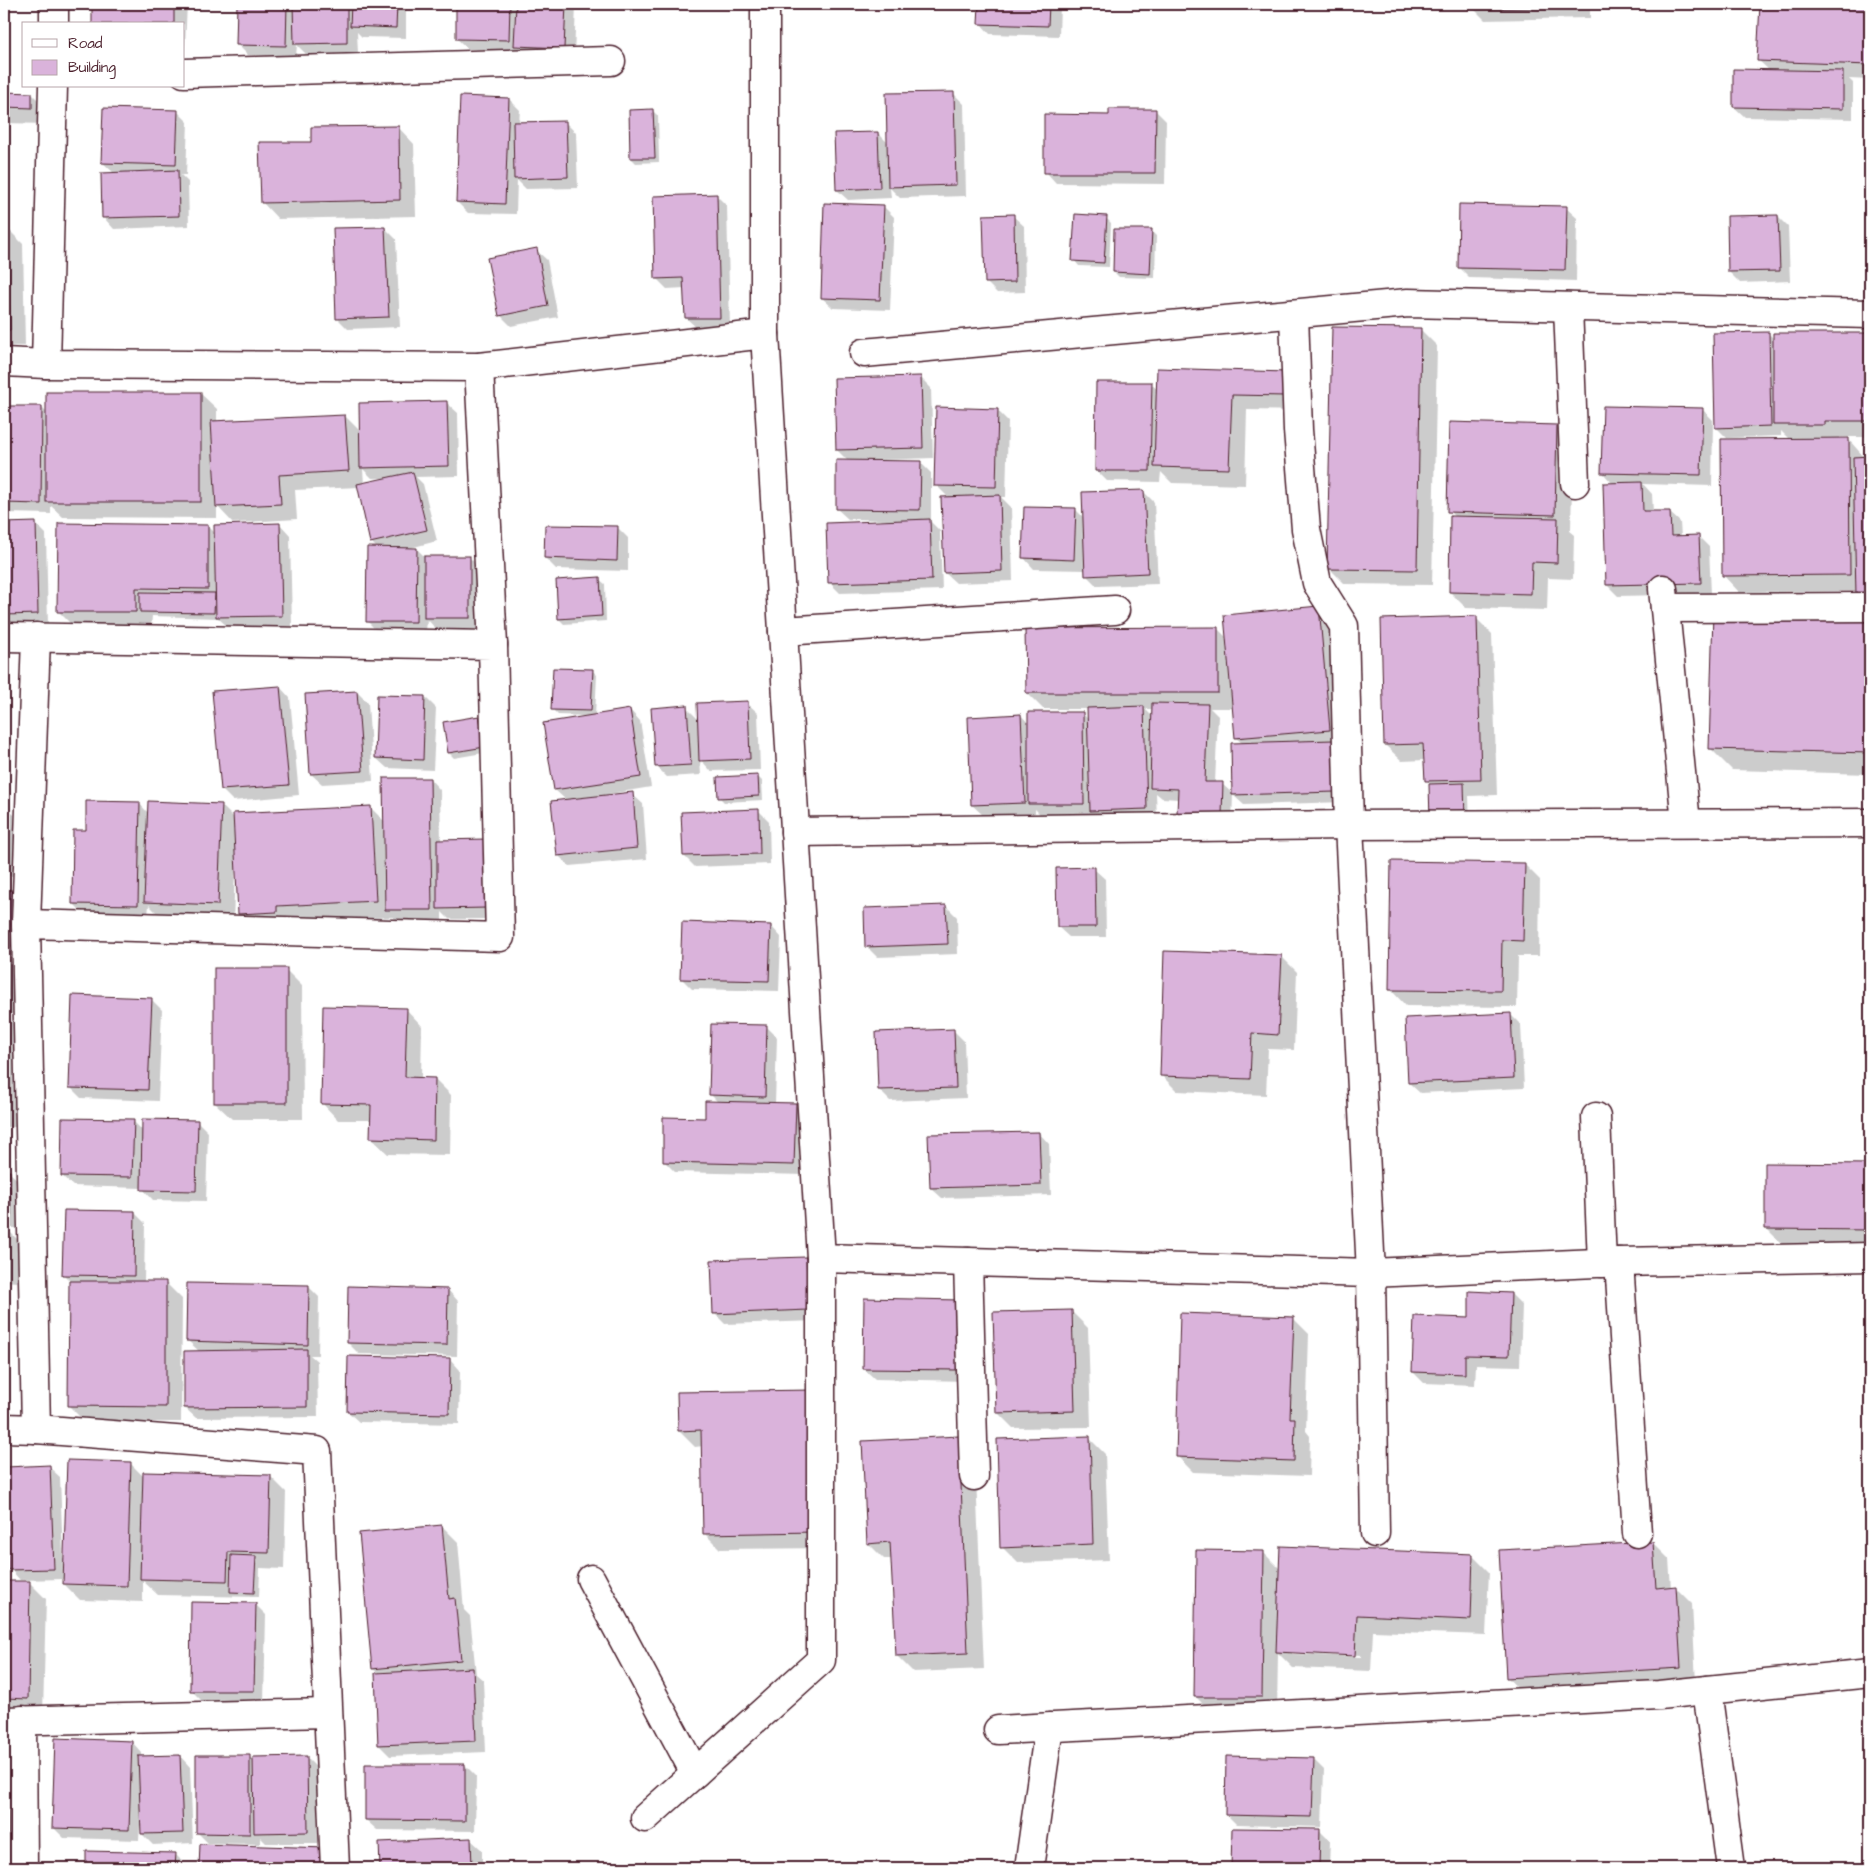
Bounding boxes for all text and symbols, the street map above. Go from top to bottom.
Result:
legend [22,22,185,88]
text: Road [68,33,103,54]
text: Building [68,57,116,79]

